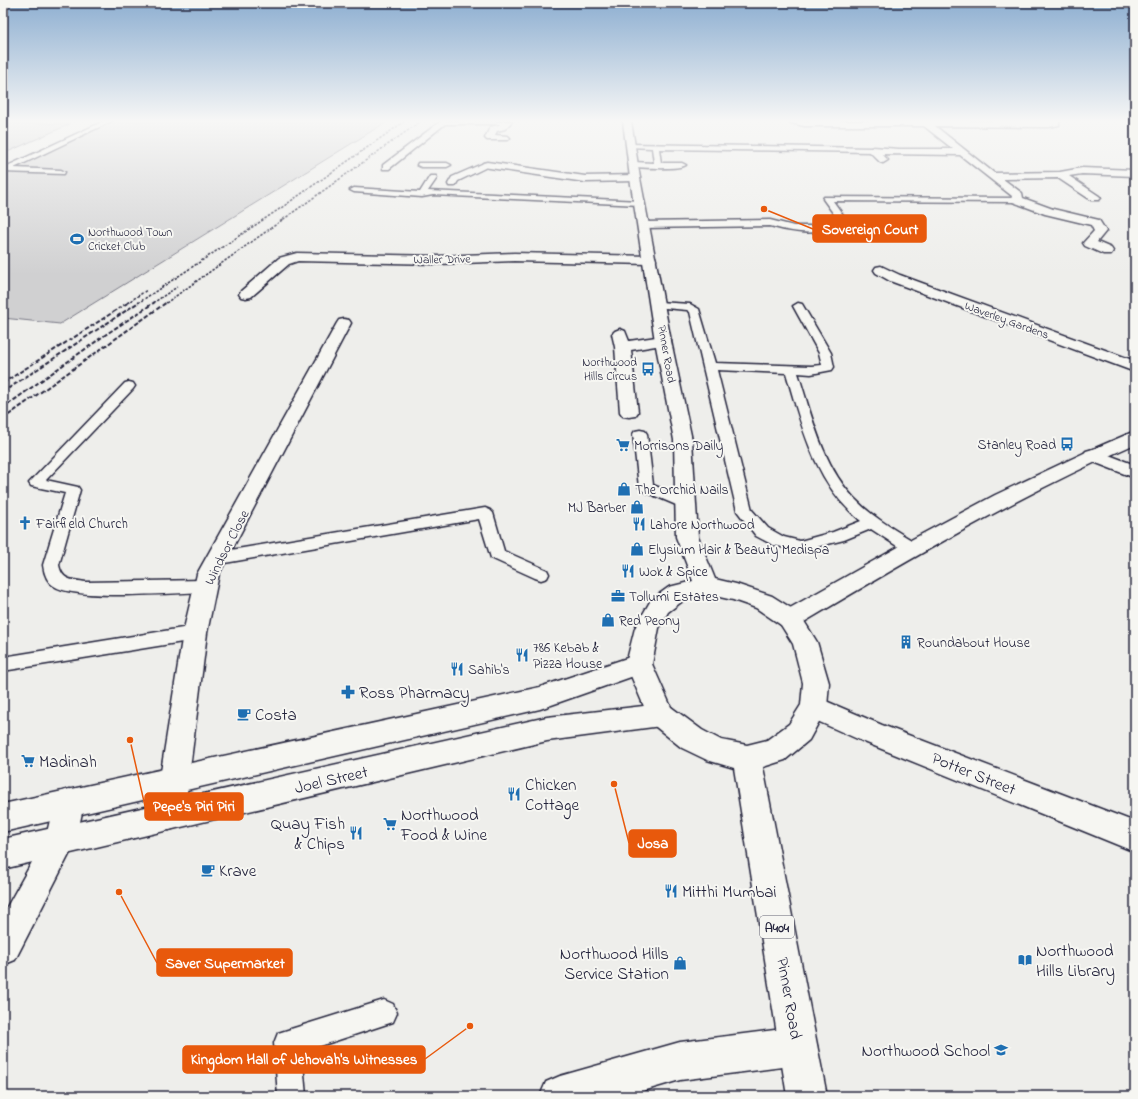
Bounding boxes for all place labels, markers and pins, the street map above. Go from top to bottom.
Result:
callout: Sovereign Court [813,215,926,242]
place label: Northwood Town Cricket Club [88,224,172,256]
sports icon: Northwood Town Cricket Club [69,231,85,247]
place label: Northwood Hills Circus [582,354,637,386]
bus stop icon: Northwood Hills Circus [640,361,656,377]
place label: Stanley Road [977,435,1056,457]
place label: Morrisons Daily [634,436,724,458]
bus stop icon: Stanley Road [1059,436,1075,452]
supermarket icon: Morrisons Daily [615,437,631,453]
place label: The Orchid Nails [635,480,729,501]
shop icon: The Orchid Nails [616,481,632,497]
place label: MJ Barber [568,498,627,519]
shop icon: MJ Barber [629,499,645,515]
place label: Fairfield Church [35,514,128,535]
church icon: Fairfield Church [17,515,33,531]
place label: Lahore Northwood [650,515,755,536]
restaurant icon: Lahore Northwood [631,516,647,532]
place label: Elysium Hair & Beauty Medispa [648,540,829,562]
shop icon: Elysium Hair & Beauty Medispa [629,541,645,557]
place label: Wok & Spice [639,562,709,583]
restaurant icon: Wok & Spice [620,563,636,579]
place label: Tollumi Estates [629,587,719,608]
office icon: Tollumi Estates [610,588,626,604]
place label: Red Peony [619,611,680,633]
shop icon: Red Peony [600,612,616,628]
place label: Roundabout House [917,633,1031,654]
building icon: Roundabout House [898,634,914,650]
place label: 786 Kebab & Pizza House [533,638,603,675]
restaurant icon: 786 Kebab & Pizza House [514,647,530,663]
place label: Sahib's [468,660,510,681]
restaurant icon: Sahib's [449,661,465,677]
place label: Ross Pharmacy [359,681,470,707]
pharmacy icon: Ross Pharmacy [340,684,356,700]
place label: Costa [255,703,297,728]
cafe icon: Costa [236,706,252,722]
place label: Madinah [39,750,97,775]
supermarket icon: Madinah [20,753,36,769]
place label: Chicken Cottage [525,773,579,820]
restaurant icon: Chicken Cottage [506,786,522,802]
callout: Pepe's Piri Piri [145,793,243,820]
place label: Northwood Food & Wine [400,803,487,848]
place label: Quay Fish & Chips [271,812,345,857]
supermarket icon: Northwood Food & Wine [382,816,398,832]
restaurant icon: Quay Fish & Chips [348,825,364,841]
callout: Josa [629,830,676,857]
place label: Krave [219,859,257,884]
cafe icon: Krave [200,862,216,878]
place label: Mitthi Mumbai [682,880,777,905]
restaurant icon: Mitthi Mumbai [663,883,679,899]
place label: Northwood Hills Library [1036,939,1115,985]
place label: Northwood Hills Service Station [560,942,669,987]
callout: Saver Supermarket [157,949,292,976]
library icon: Northwood Hills Library [1017,952,1033,968]
shop icon: Northwood Hills Service Station [672,955,688,971]
place label: Northwood School [862,1039,990,1064]
school or university icon: Northwood School [993,1042,1009,1058]
callout: Kingdom Hall of Jehovah's Witnesses [183,1046,425,1073]

